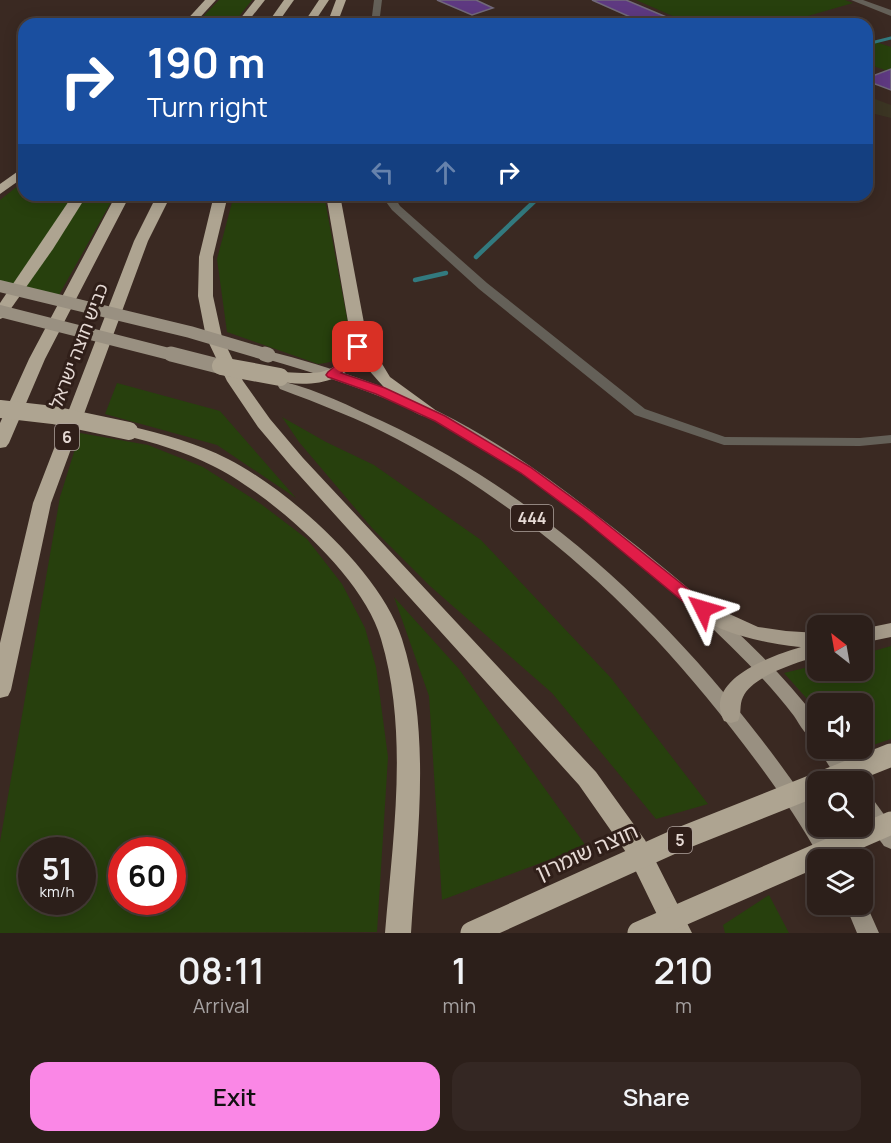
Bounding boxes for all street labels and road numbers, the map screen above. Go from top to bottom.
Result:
street label: כביש חוצה ישראל [43,280,113,412]
road number: 6 [55,424,79,450]
road number: 444 [511,505,553,531]
street label: חוצה שומרון [531,816,642,886]
road number: 5 [668,827,692,853]

